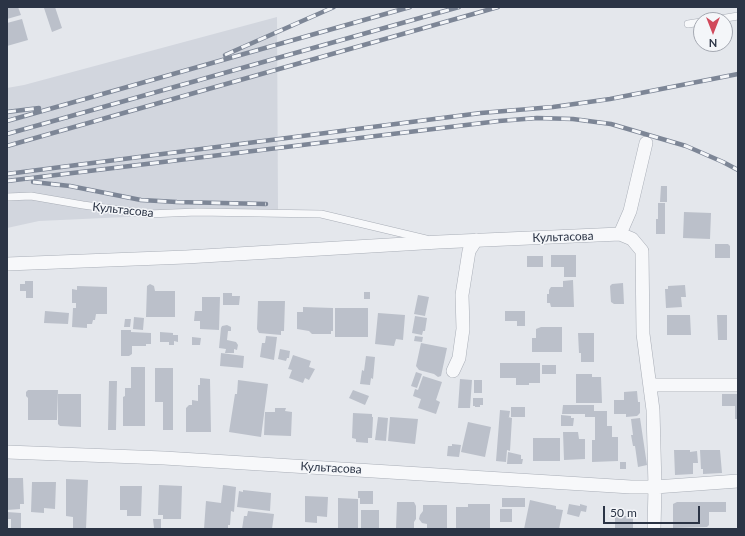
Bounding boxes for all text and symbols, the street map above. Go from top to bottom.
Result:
north arrow [693,12,733,52]
text: N [709,37,717,50]
street label: Культасова [92,200,154,220]
street label: Культасова [532,229,594,245]
street label: Культасова [300,459,362,477]
scale bar [605,498,702,524]
text: 50 m [610,505,637,520]

